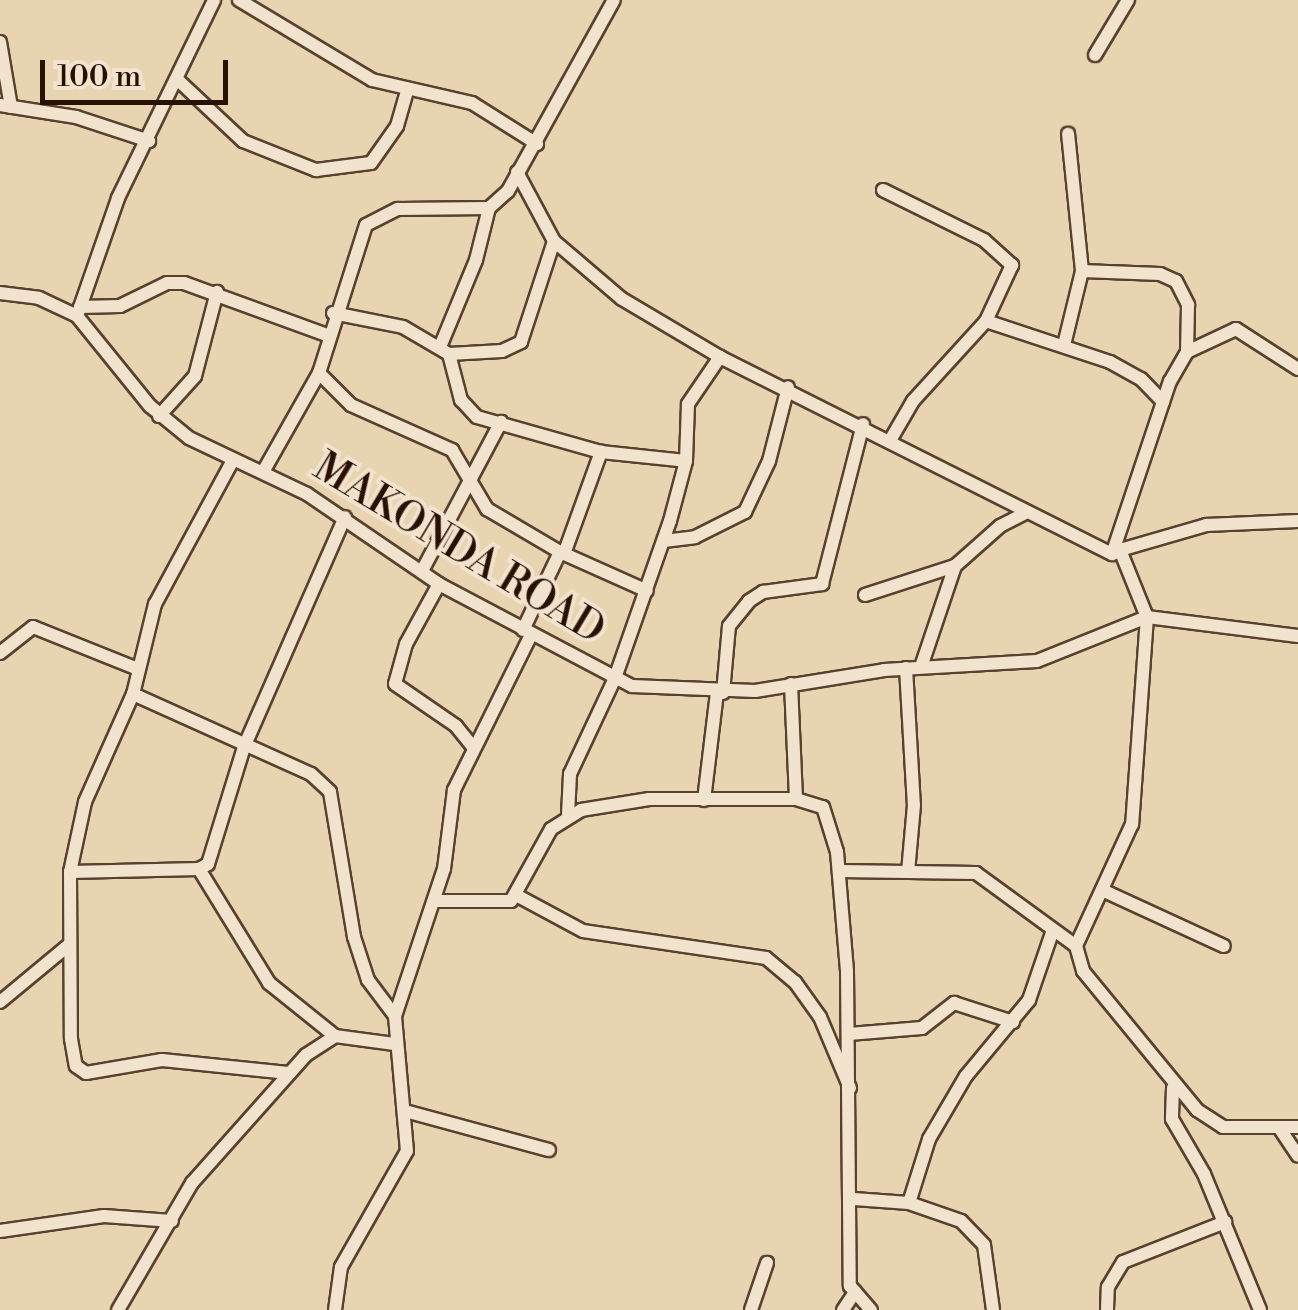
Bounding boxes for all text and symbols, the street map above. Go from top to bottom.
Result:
scale bar [45,40,232,102]
text: 100 m [57,58,141,96]
street label: MAKONDA ROAD [305,443,613,655]

